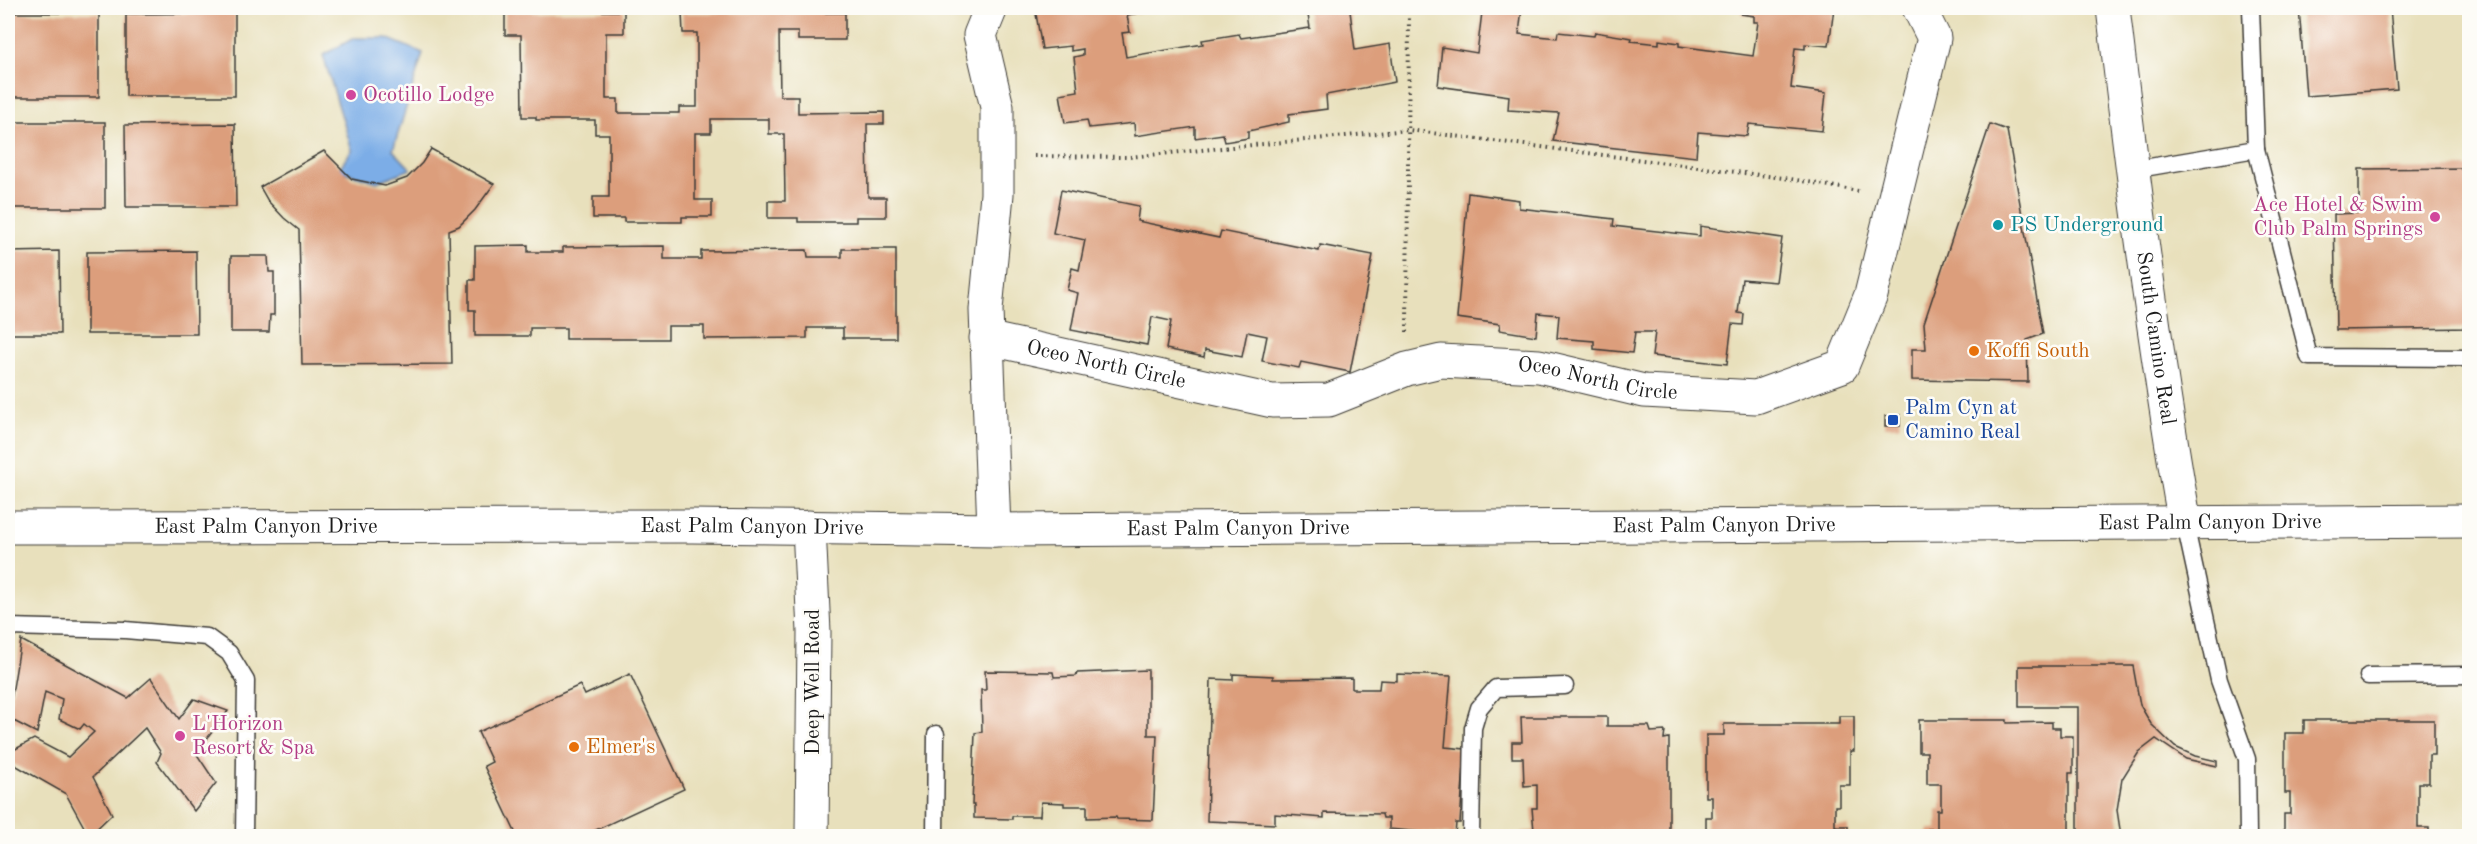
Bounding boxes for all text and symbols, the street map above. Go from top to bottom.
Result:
place label: Ocotillo Lodge [363,85,494,106]
marker: Ocotillo Lodge [344,88,358,102]
place label: Ace Hotel & Swim Club Palm Springs [2253,195,2423,240]
marker: Ace Hotel & Swim Club Palm Springs [2428,210,2442,224]
place label: PS Underground [2010,215,2164,236]
marker: PS Underground [1991,218,2005,232]
street label: South Camino Real [2133,250,2179,427]
street label: Oceo North Circle [1024,337,1188,392]
place label: Koffi South [1986,341,2090,362]
marker: Koffi South [1967,344,1981,358]
street label: Oceo North Circle [1517,354,1678,403]
place label: Palm Cyn at Camino Real [1905,398,2020,443]
marker: Palm Cyn at Camino Real [1886,413,1900,427]
street label: East Palm Canyon Drive [2098,511,2322,534]
street label: East Palm Canyon Drive [1612,514,1836,537]
street label: East Palm Canyon Drive [640,515,864,539]
street label: East Palm Canyon Drive [154,516,378,537]
street label: East Palm Canyon Drive [1126,517,1350,540]
street label: Deep Well Road [803,609,824,755]
place label: L'Horizon Resort & Spa [192,714,315,759]
marker: L'Horizon Resort & Spa [173,729,187,743]
place label: Elmer's [586,737,655,758]
marker: Elmer's [567,740,581,754]

